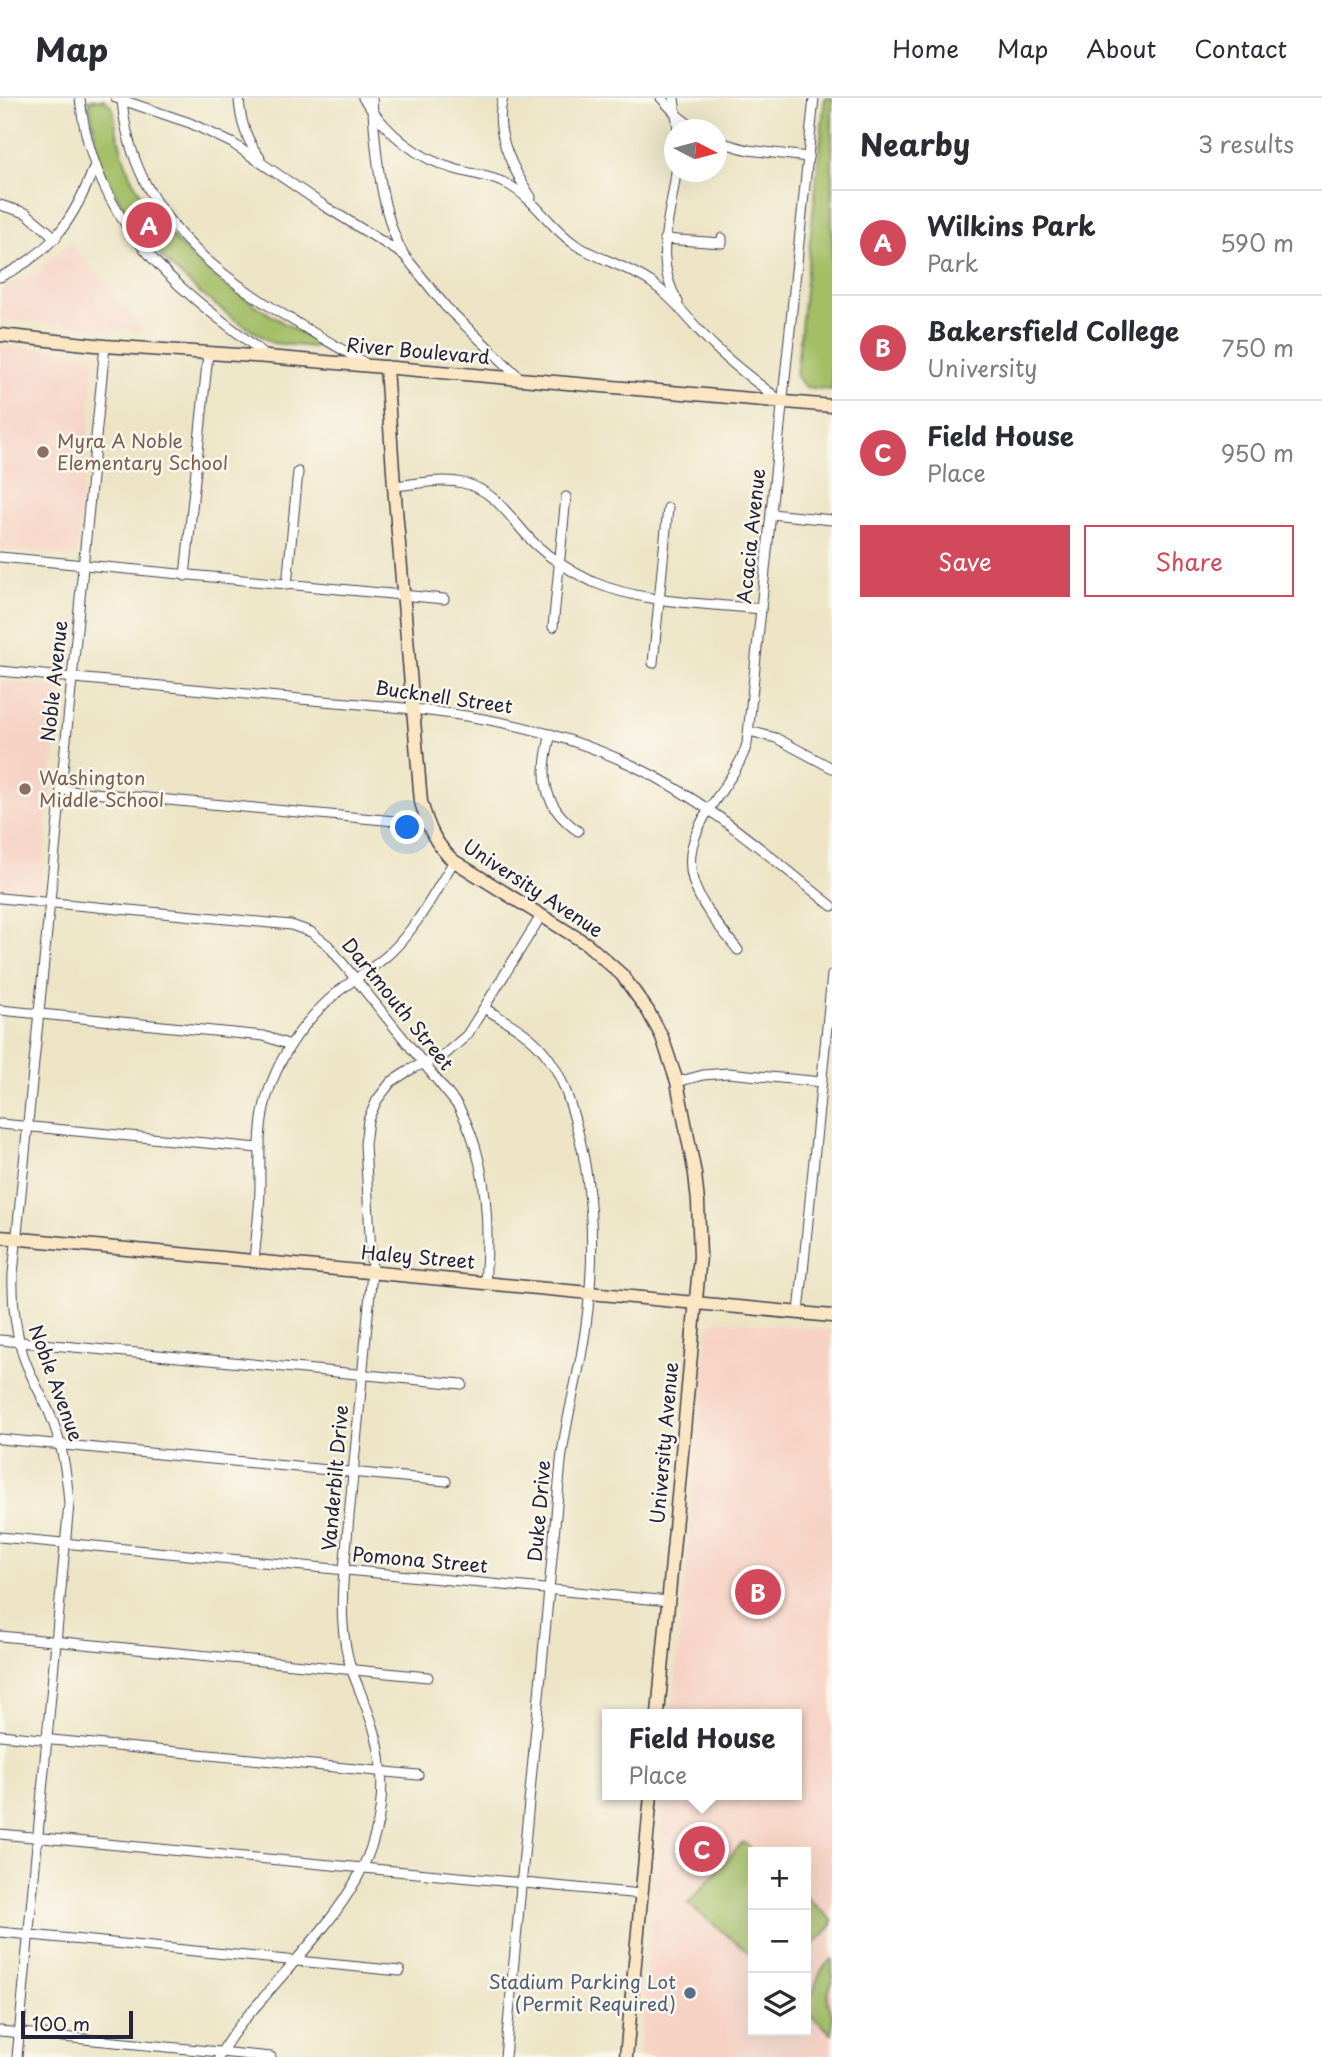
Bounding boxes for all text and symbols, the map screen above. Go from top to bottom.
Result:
text: Map [35,23,108,73]
text: Home [892,30,959,66]
text: Map [997,30,1048,66]
text: About [1086,30,1156,66]
text: Contact [1194,30,1287,66]
north arrow [664,119,727,182]
text: Nearby [860,121,970,166]
text: 3 results [1198,126,1294,161]
pin: A [126,199,172,251]
text: Wilkins Park [927,206,1096,245]
text: A [874,225,892,260]
text: 590 m [1220,225,1294,260]
text: Park [927,245,978,280]
text: Bakersfield College [927,311,1179,350]
street label: River Boulevard [345,330,491,370]
text: B [875,330,891,365]
text: 750 m [1221,330,1294,365]
text: University [927,350,1037,385]
text: Field House [927,416,1074,455]
place label: Myra A Noble Elementary School [57,426,228,476]
text: C [874,435,892,470]
text: 950 m [1221,435,1294,470]
marker: Myra A Noble Elementary School [35,444,51,460]
text: Place [927,455,986,490]
street label: Acacia Avenue [729,467,771,605]
button: Save [860,525,1070,597]
button: Share [1084,525,1294,597]
street label: Noble Avenue [33,619,73,743]
street label: Bucknell Street [374,673,515,720]
place label: Washington Middle School [39,763,164,813]
marker: Washington Middle School [17,781,33,797]
your location [390,810,424,844]
street label: University Avenue [458,831,609,943]
street label: Dartmouth Street [336,931,461,1076]
street label: Haley Street [360,1237,476,1275]
street label: Noble Avenue [23,1321,91,1445]
street label: University Avenue [642,1361,684,1525]
street label: Vanderbilt Drive [314,1404,354,1552]
street label: Duke Drive [520,1459,556,1563]
street label: Pomona Street [351,1539,489,1579]
pin: B [735,1566,781,1618]
popup [602,1709,802,1800]
text: Field House [628,1718,776,1757]
text: Place [628,1757,687,1792]
pin: C [679,1823,725,1875]
map controls [748,1847,811,2036]
button: + [748,1847,811,1910]
button: − [748,1910,811,1973]
place label: Stadium Parking Lot (Permit Required) [488,1967,676,2017]
button: layers [748,1973,811,2036]
marker: Stadium Parking Lot (Permit Required) [682,1985,698,2001]
scale bar [21,2008,133,2040]
text: 100 m [32,2009,90,2037]

